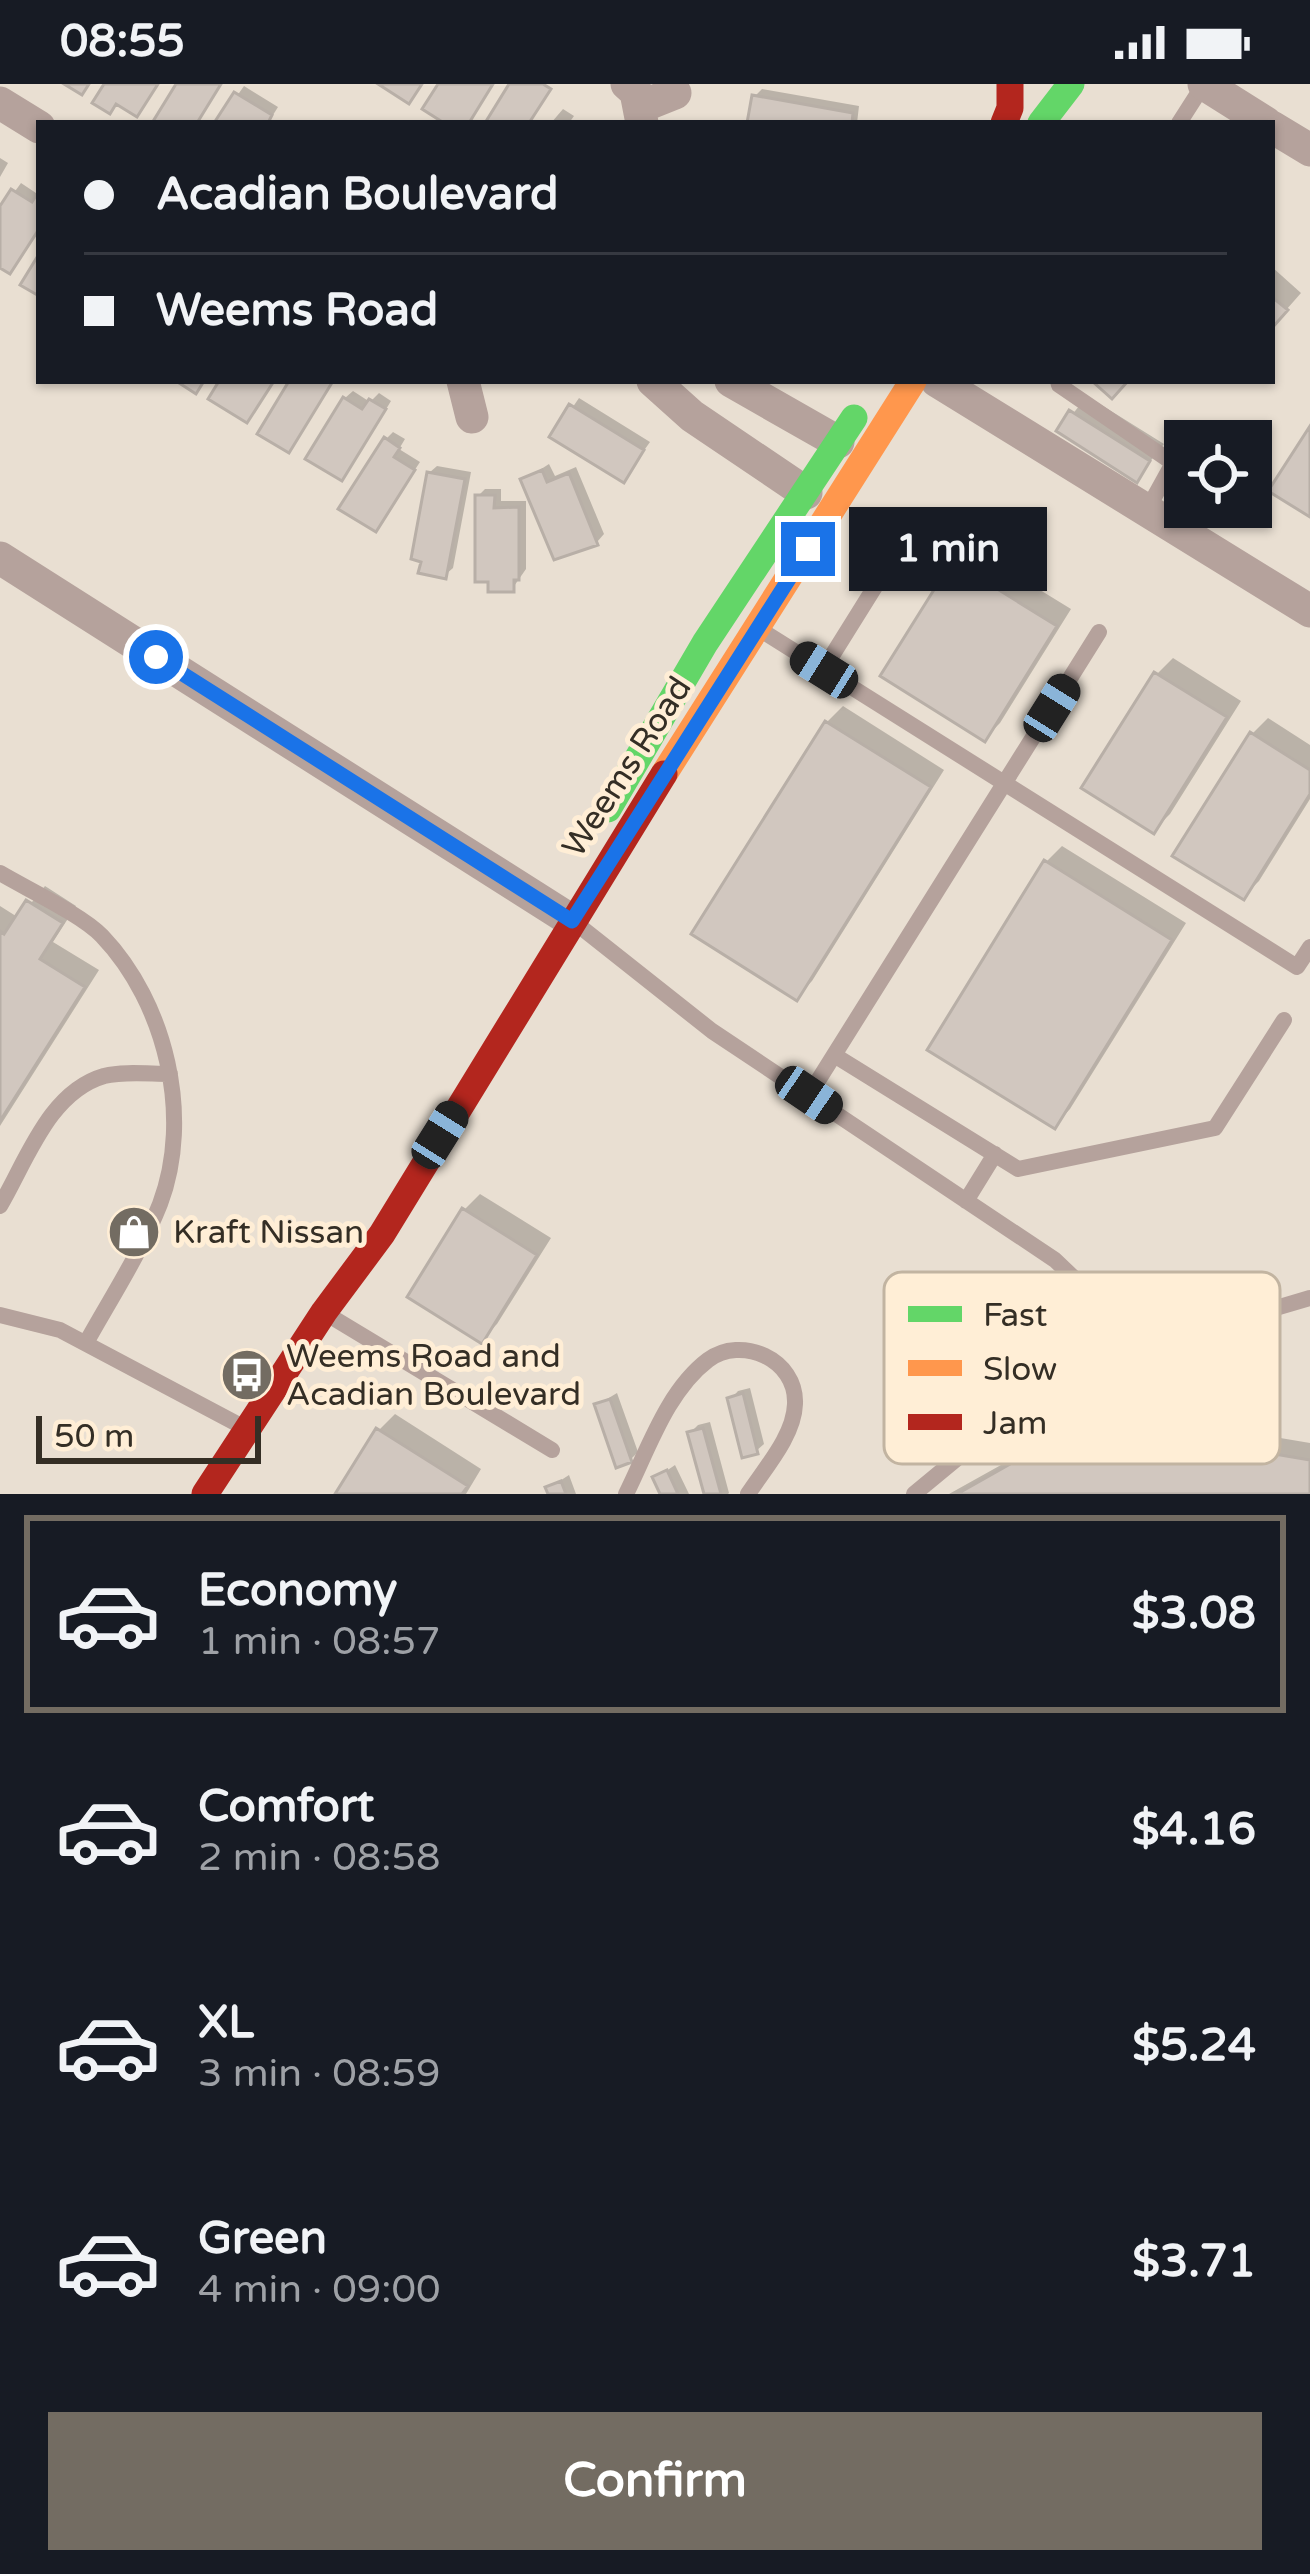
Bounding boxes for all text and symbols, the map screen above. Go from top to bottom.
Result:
text: 08:55 [60,15,185,69]
text: Acadian Boulevard [156,168,558,222]
text: Weems Road [156,284,438,338]
map controls [1164,420,1272,528]
button: locate [1164,420,1272,528]
callout: 1 min [850,507,1048,591]
route end [781,522,835,576]
text: 1 min [896,525,1000,572]
route start [129,630,183,684]
car [784,636,864,704]
car [1018,668,1086,748]
street label: Weems Road [554,670,700,864]
car [769,1060,849,1130]
car [406,1095,474,1175]
shop icon: Kraft Nissan [106,1204,162,1260]
place label: Kraft Nissan [173,1213,364,1252]
legend [884,1272,1280,1464]
text: Fast [983,1296,1047,1335]
place label: Weems Road and Acadian Boulevard [286,1337,581,1414]
bus stop icon: Weems Road and Acadian Boulevard [219,1347,275,1403]
text: Slow [983,1350,1057,1389]
text: Jam [983,1404,1047,1443]
scale bar [36,1410,261,1463]
text: 50 m [54,1417,134,1456]
icon: car [54,1560,162,1668]
text: Economy [198,1564,397,1618]
text: $3.08 [1132,1587,1256,1641]
text: 1 min · 08:57 [198,1618,440,1665]
icon: car [54,1776,162,1884]
text: Comfort [198,1780,374,1834]
text: $4.16 [1132,1803,1256,1857]
text: 2 min · 08:58 [198,1834,440,1881]
icon: car [54,1992,162,2100]
text: XL [198,1996,254,2050]
text: $5.24 [1132,2019,1256,2073]
text: 3 min · 08:59 [198,2050,440,2097]
icon: car [54,2208,162,2316]
text: Green [198,2212,327,2266]
text: $3.71 [1132,2235,1256,2289]
text: 4 min · 09:00 [198,2266,440,2313]
button: Confirm [48,2412,1262,2550]

